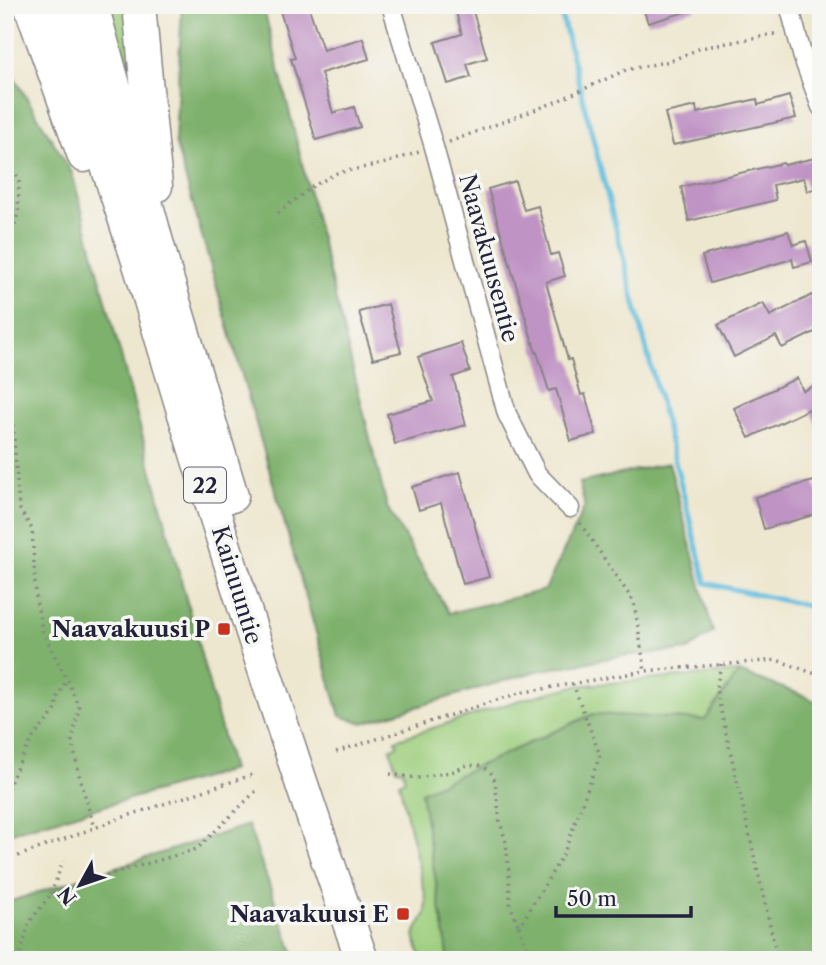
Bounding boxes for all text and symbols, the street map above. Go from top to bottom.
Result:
street label: Naavakuusentie [453,171,525,345]
road number: 22 [184,468,226,503]
street label: Kainuuntie [206,522,268,648]
place label: Naavakuusi P [51,615,210,643]
marker: Naavakuusi P [216,621,232,637]
north arrow [46,850,116,920]
scale bar [556,874,691,918]
text: N [53,882,81,909]
text: 50 m [567,886,617,911]
place label: Naavakuusi E [230,900,389,928]
marker: Naavakuusi E [395,906,411,922]

